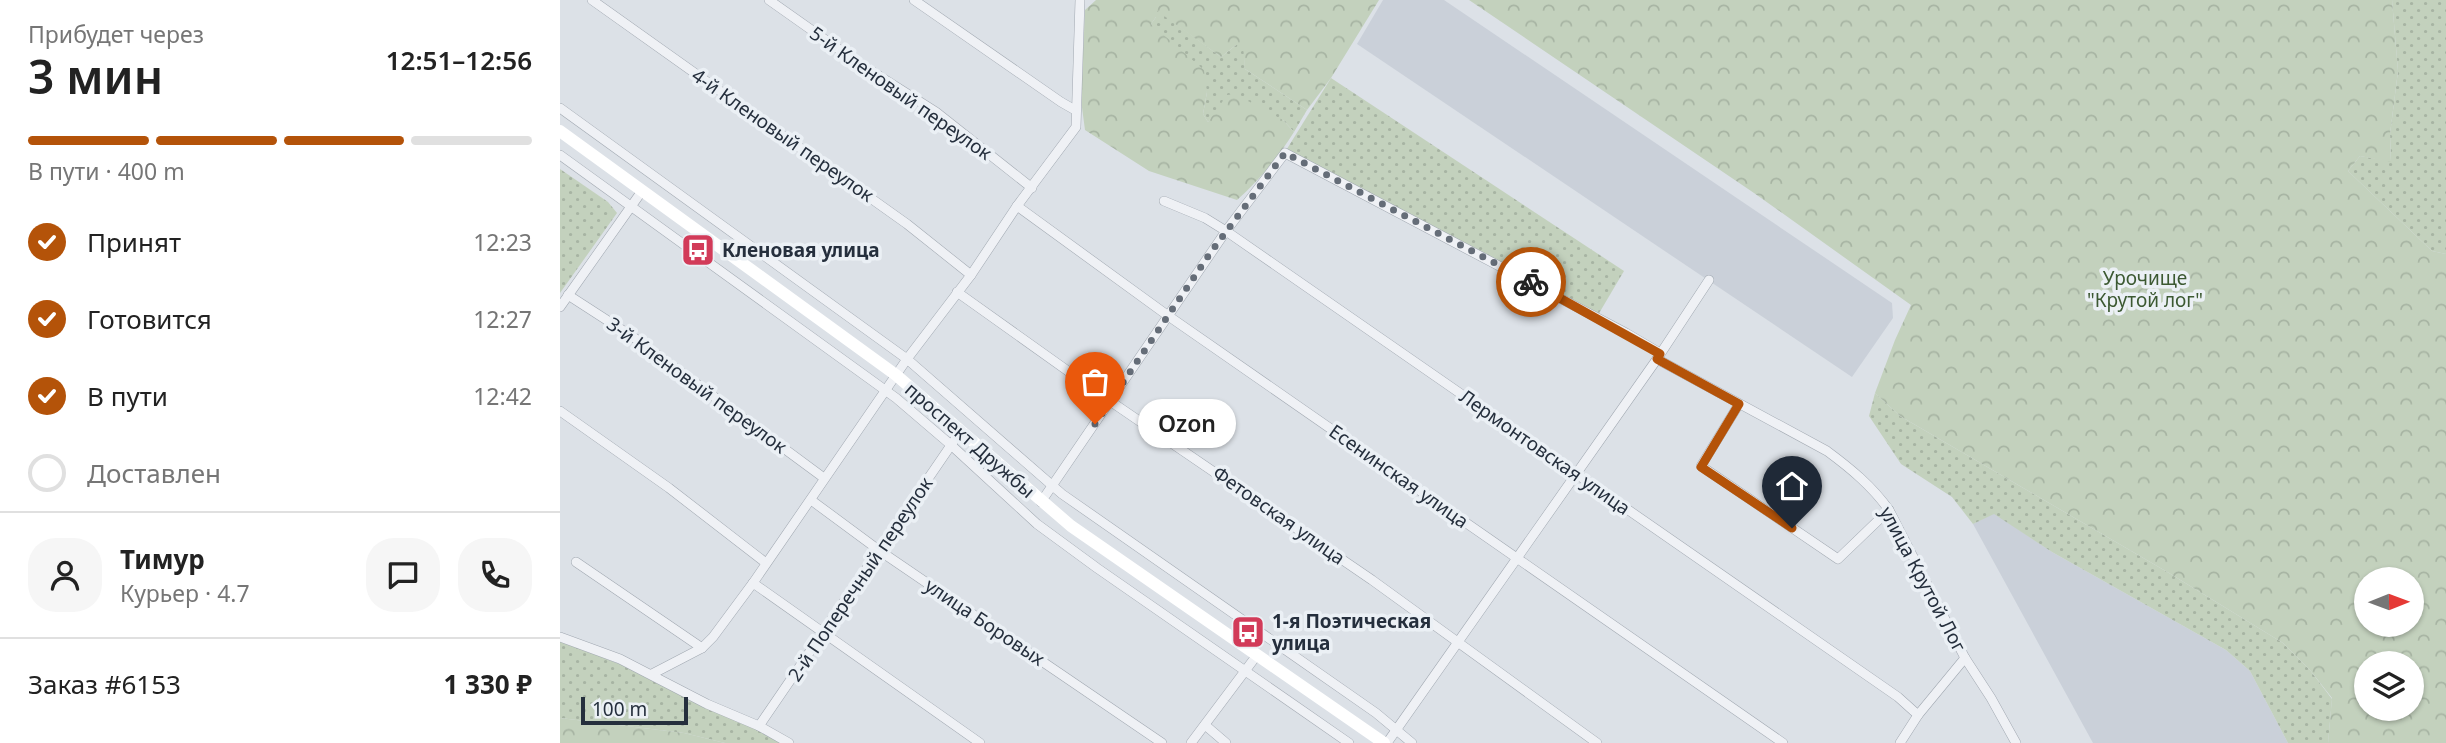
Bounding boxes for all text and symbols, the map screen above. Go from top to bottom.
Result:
text: Прибудет через [28,18,204,50]
street label: 5-й Кленовый переулок [805,20,997,166]
text: 12:51–12:56 [386,42,532,78]
text: 3 мин [28,45,163,107]
street label: 4-й Кленовый переулок [687,62,879,208]
text: В пути · 400 m [28,155,185,187]
icon: check [28,223,66,261]
text: Принят [87,224,181,260]
text: 12:23 [473,226,532,258]
bus stop icon: Кленовая улица [679,231,717,269]
place label: Кленовая улица [722,237,880,263]
courier [1496,247,1566,317]
icon: bike [1512,263,1550,301]
park label: Урочище "Крутой лог" [2087,265,2203,313]
icon: check [28,300,66,338]
text: Готовится [87,301,212,337]
text: 12:27 [473,303,532,335]
street label: 3-й Кленовый переулок [602,311,792,459]
pin [1065,352,1125,424]
icon: bag [1076,363,1114,401]
street label: проспект Дружбы [899,376,1041,504]
icon: check [28,377,66,415]
text: В пути [87,378,168,414]
text: 12:42 [473,380,532,412]
street label: Лермонтовская улица [1454,383,1636,521]
callout: Ozon [1137,400,1235,448]
text: Ozon [1158,407,1216,439]
street label: Есенинская улица [1324,418,1474,534]
text: Доставлен [87,455,221,491]
pin [1762,456,1822,528]
street label: Фетовская улица [1208,460,1350,570]
icon: home [1773,467,1811,505]
street label: 2-й Поперечный переулок [782,472,938,686]
street label: улица Крутой Лог [1874,502,1972,656]
button: person [28,538,102,612]
button: chat [366,538,440,612]
button: phone [458,538,532,612]
text: Тимур [120,541,205,577]
north arrow [2354,567,2424,637]
map controls [2354,567,2424,721]
street label: улица Боровых [920,572,1050,672]
text: Курьер · 4.7 [120,577,250,609]
place label: 1-я Поэтическая улица [1271,608,1431,656]
bus stop icon: 1-я Поэтическая улица [1229,613,1267,651]
button: layers [2354,651,2424,721]
text: Заказ #6153 [28,666,181,702]
text: 1 330 ₽ [443,666,532,702]
scale bar [581,694,688,726]
text: 100 m [592,696,647,722]

